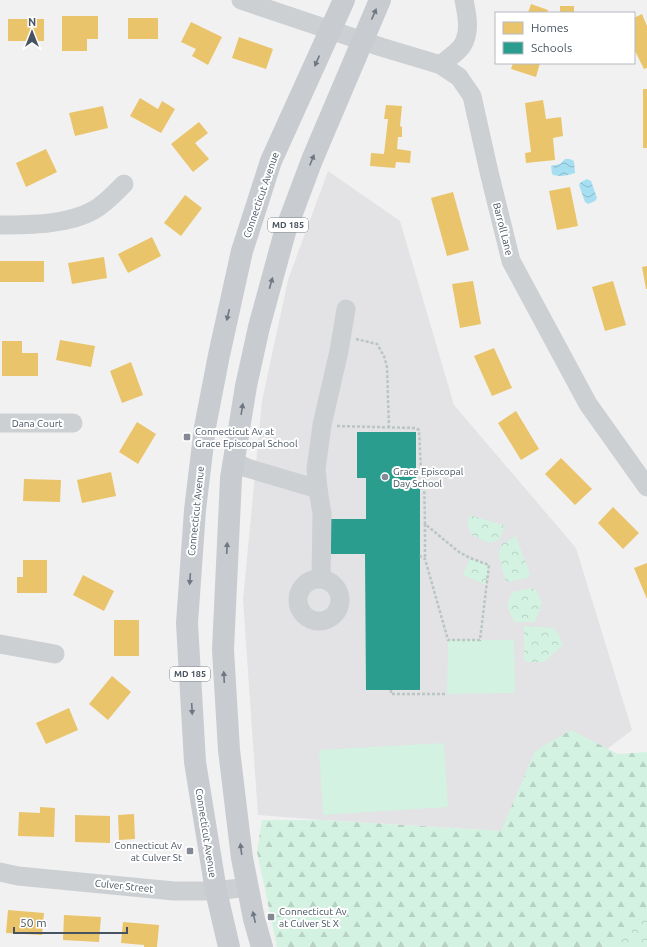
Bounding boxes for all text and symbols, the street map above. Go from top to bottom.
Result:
one-way arrow [371,9,377,20]
north arrow [12,12,52,52]
legend [495,12,635,64]
text: N [28,16,36,28]
text: Homes [531,21,569,34]
text: Schools [531,41,572,54]
one-way arrow [314,55,320,67]
street label: Connecticut Avenue [241,151,281,239]
one-way arrow [310,153,316,165]
street label: Barroll Lane [491,202,515,256]
road number: MD 185 [268,218,308,232]
one-way arrow [268,277,274,289]
one-way arrow [224,309,230,321]
one-way arrow [239,403,245,416]
street label: Dana Court [12,418,62,429]
place label: Connecticut Av at Grace Episcopal School [195,426,298,449]
marker: Connecticut Av at Grace Episcopal School [182,432,192,442]
street label: Connecticut Avenue [186,466,206,556]
place label: Grace Episcopal Day School [393,466,464,489]
marker: Grace Episcopal Day School [380,472,390,482]
one-way arrow [224,542,231,554]
one-way arrow [186,573,193,585]
road number: MD 185 [170,667,210,681]
one-way arrow [221,671,228,683]
one-way arrow [188,703,195,715]
street label: Connecticut Avenue [194,788,218,878]
place label: Connecticut Av at Culver St [114,840,182,863]
one-way arrow [238,842,244,855]
marker: Connecticut Av at Culver St [185,846,195,856]
street label: Culver Street [94,877,154,895]
place label: Connecticut Av at Culver St X [279,906,347,929]
scale bar [14,909,127,935]
one-way arrow [251,911,257,923]
marker: Connecticut Av at Culver St X [266,912,276,922]
text: 50 m [20,916,47,929]

